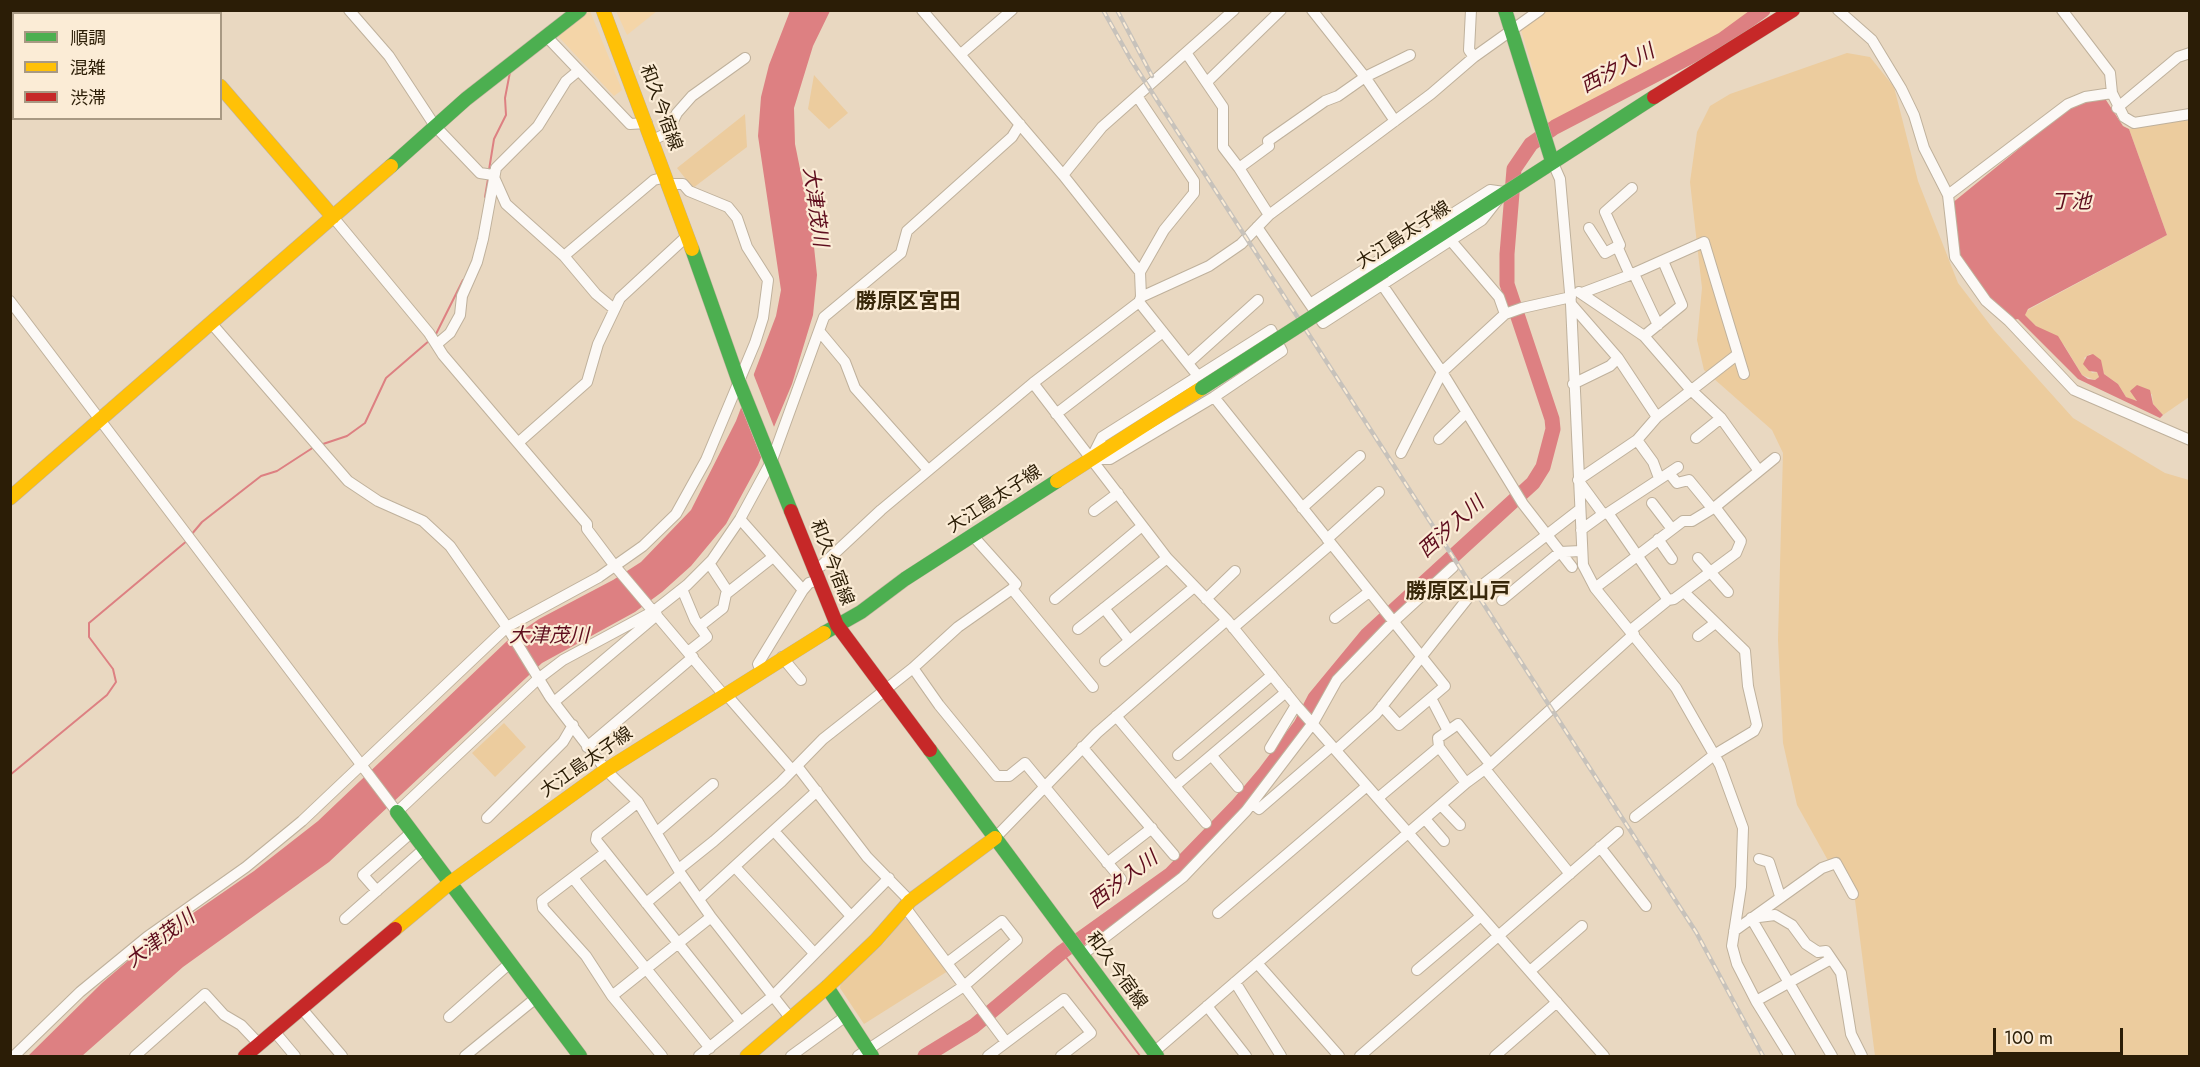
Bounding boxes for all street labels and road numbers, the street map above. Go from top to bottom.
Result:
street label: 和久今宿線 [634,62,686,154]
street label: 大江島太子線 [1353,198,1455,274]
street label: 大江島太子線 [944,462,1046,538]
street label: 和久今宿線 [805,517,857,609]
street label: 大江島太子線 [537,723,637,803]
street label: 和久今宿線 [1081,928,1151,1014]

